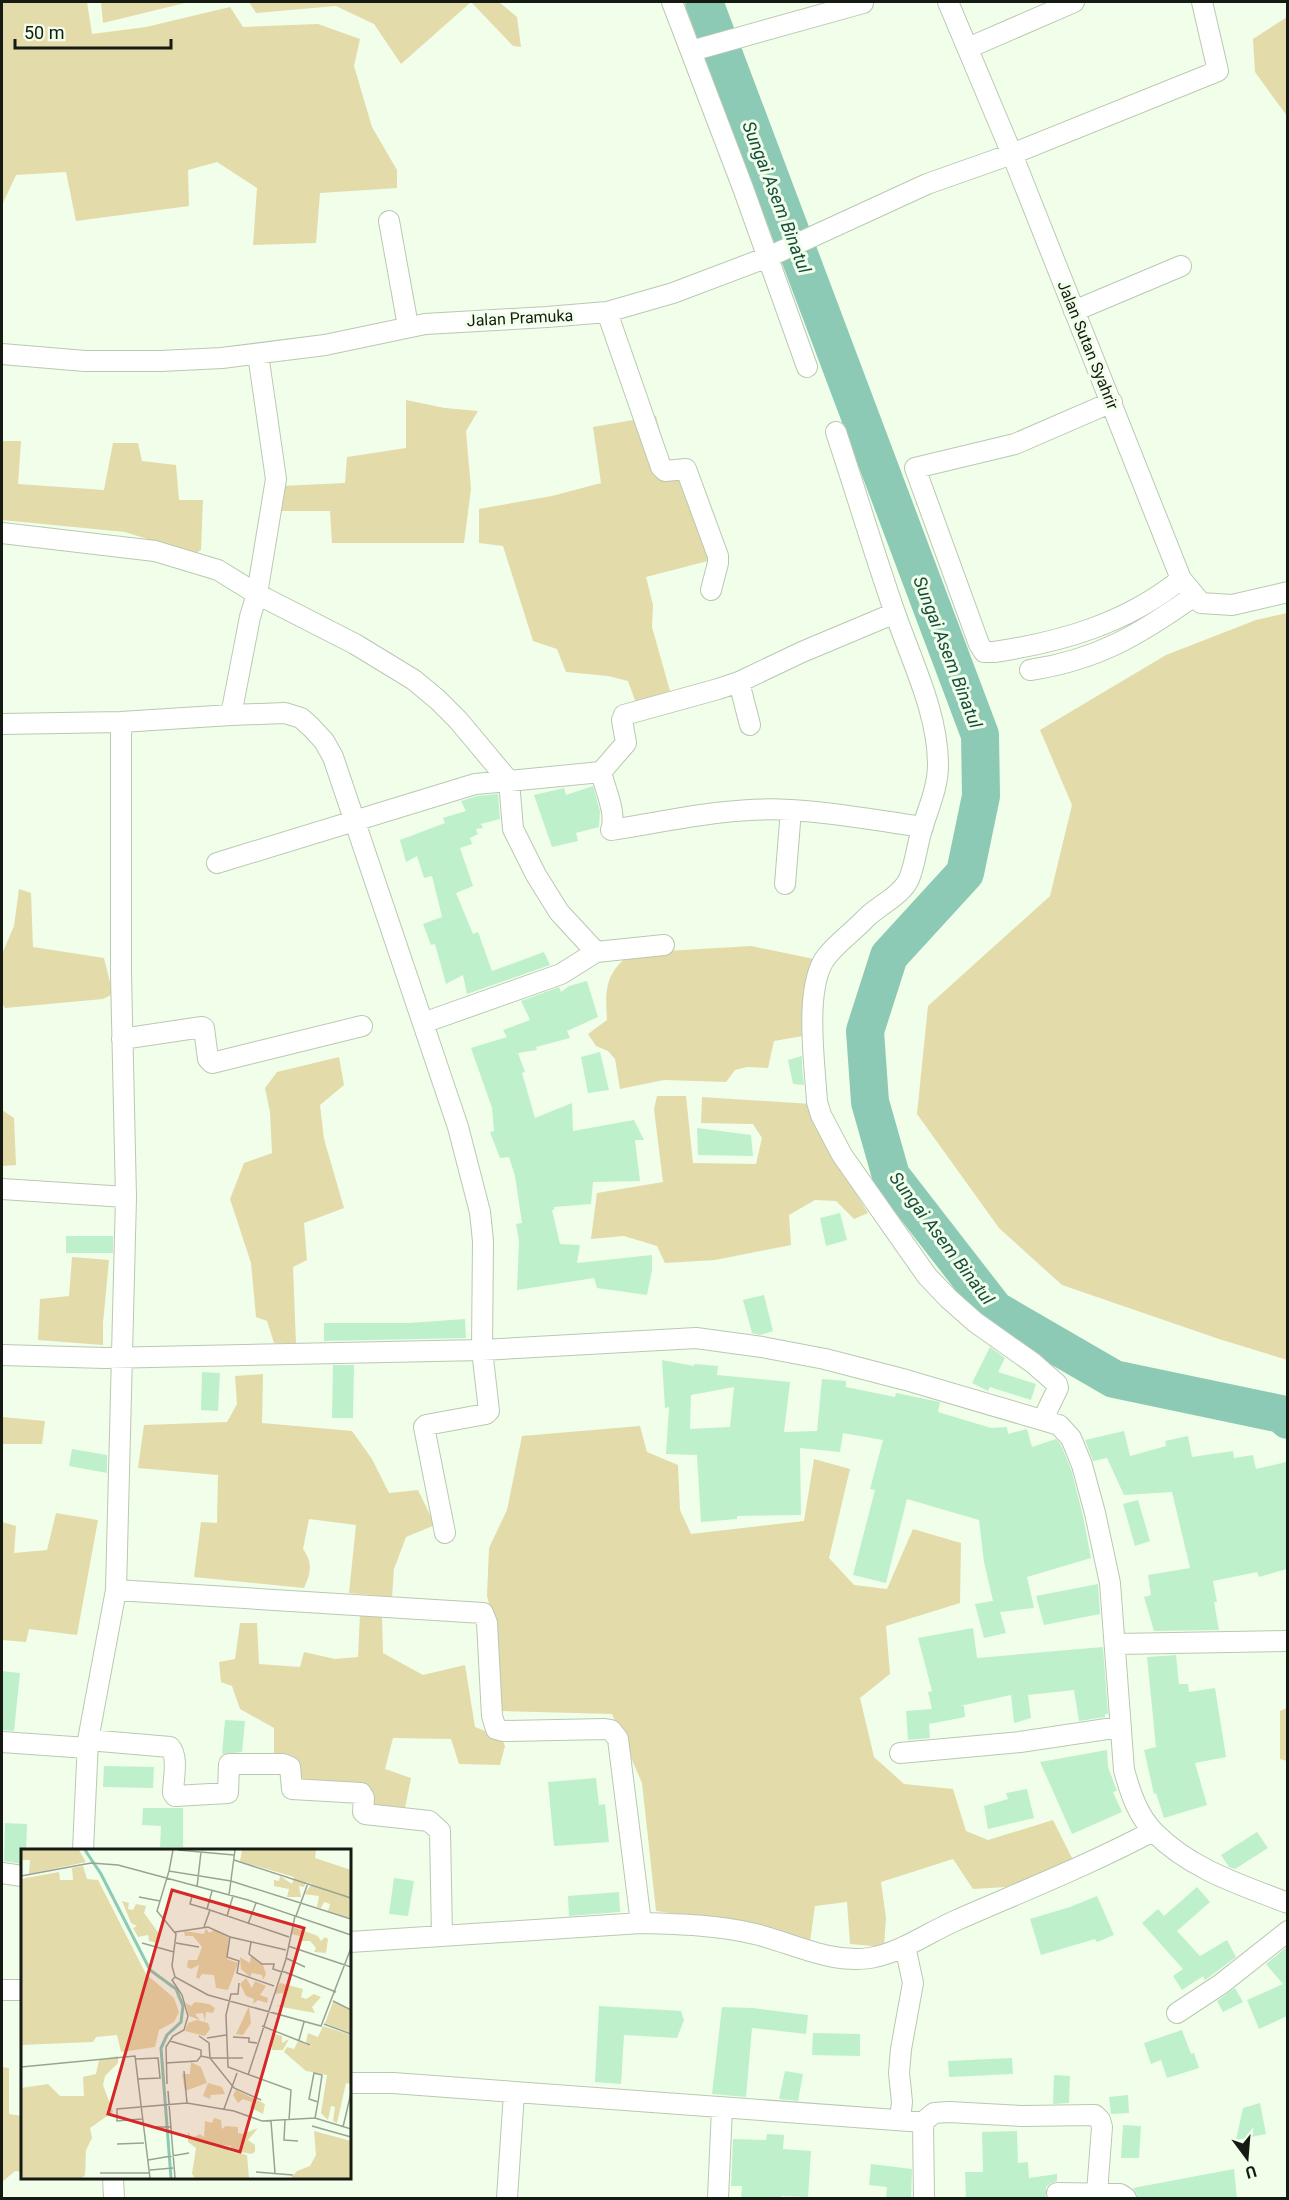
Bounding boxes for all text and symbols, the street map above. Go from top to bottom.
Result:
scale bar [15,12,171,50]
text: 50 m [24,22,64,43]
water label: Sungai Asem Binatul [738,118,816,277]
street label: Jalan Sutan Syahrir [1053,278,1123,413]
street label: Jalan Pramuka [466,306,574,330]
water label: Sungai Asem Binatul [909,573,987,732]
water label: Sungai Asem Binatul [885,1167,999,1309]
inset map [21,1849,351,2179]
north arrow [1217,2128,1277,2188]
text: U [1243,2161,1259,2183]

